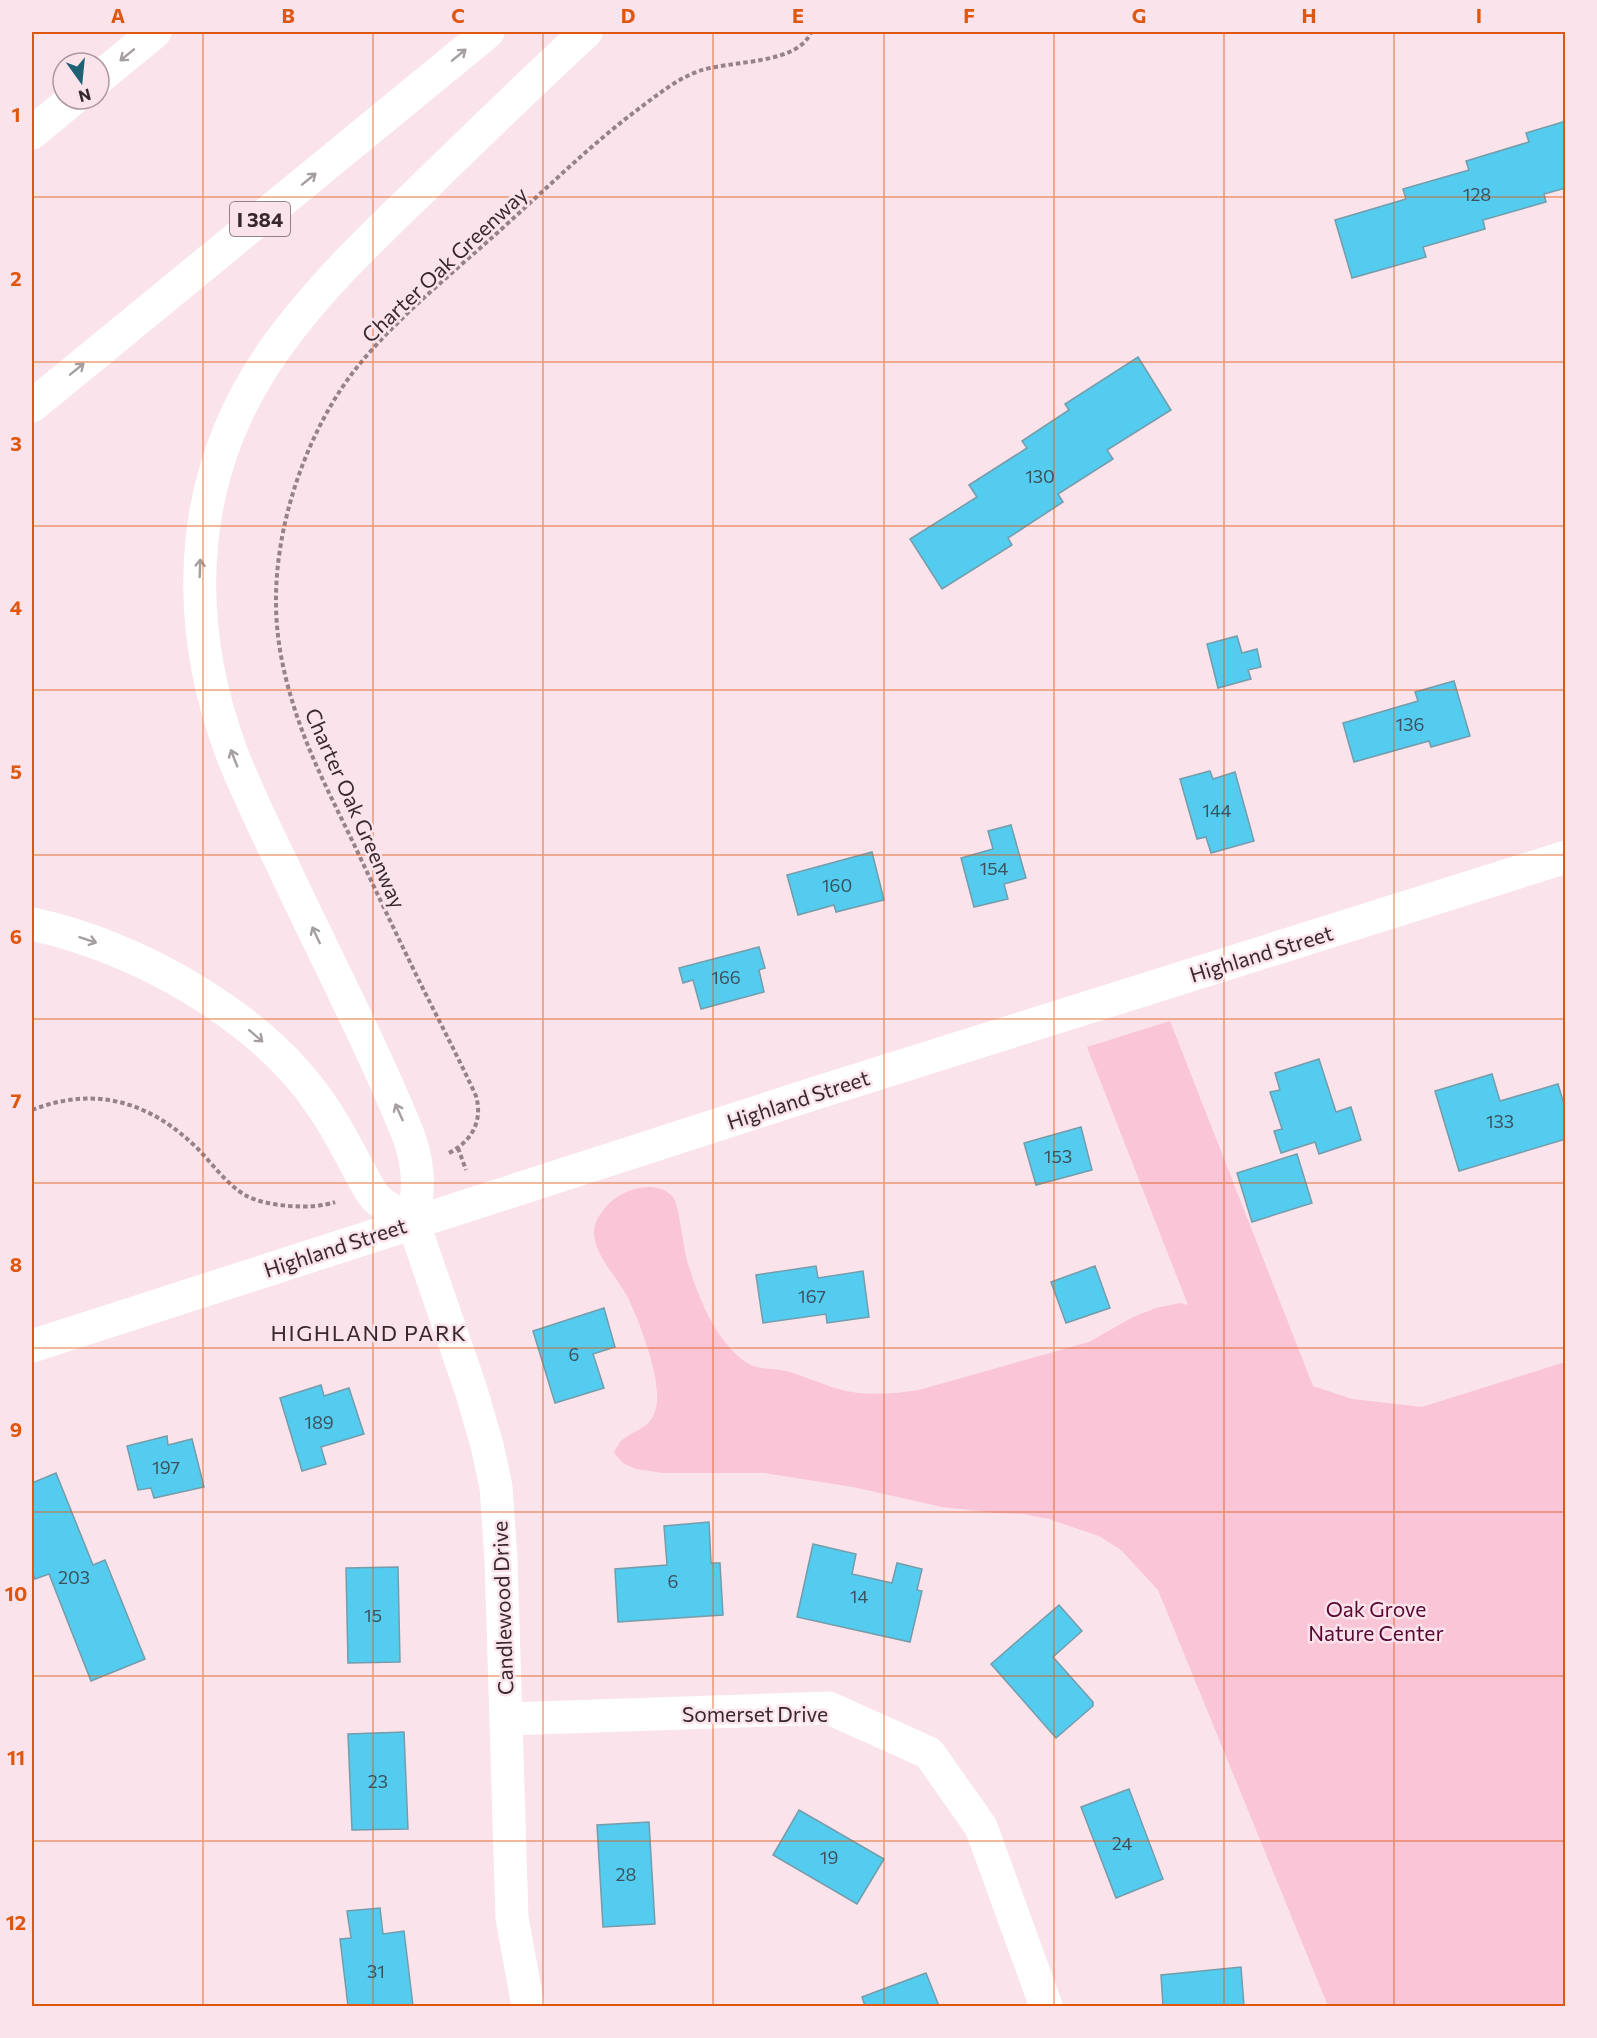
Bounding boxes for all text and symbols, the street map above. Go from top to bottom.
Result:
text: A [111,3,125,27]
text: B [281,3,295,27]
text: C [451,3,465,27]
text: D [621,3,635,27]
text: E [792,3,804,27]
text: F [963,3,975,27]
text: G [1132,3,1146,27]
text: H [1302,3,1317,27]
text: I [1476,3,1482,27]
one-way arrow [119,48,135,61]
one-way arrow [451,48,466,62]
north arrow [51,51,111,111]
text: N [77,85,93,107]
text: 1 [11,102,21,126]
one-way arrow [300,172,316,185]
street label: Charter Oak Greenway [356,181,532,347]
house number: 128 [1463,183,1491,205]
road number: I 384 [230,202,290,236]
text: 2 [10,266,22,290]
one-way arrow [69,363,85,376]
text: 3 [10,431,22,455]
house number: 130 [1025,465,1055,487]
one-way arrow [194,558,205,578]
text: 4 [10,595,22,619]
street label: Charter Oak Greenway [300,704,412,912]
house number: 136 [1396,713,1424,735]
one-way arrow [228,749,239,768]
text: 5 [10,759,22,783]
house number: 144 [1202,799,1232,821]
house number: 154 [980,857,1009,879]
house number: 160 [822,874,852,896]
street label: Highland Street [1186,919,1336,987]
text: 6 [10,924,22,948]
one-way arrow [309,927,321,945]
one-way arrow [78,935,97,946]
house number: 166 [711,966,741,988]
one-way arrow [248,1029,263,1043]
street label: Highland Street [724,1064,872,1134]
text: 7 [11,1088,22,1112]
one-way arrow [392,1103,404,1121]
house number: 133 [1486,1110,1514,1132]
house number: 153 [1044,1145,1072,1167]
street label: Highland Street [261,1212,409,1282]
text: 8 [10,1252,22,1276]
house number: 167 [798,1285,826,1307]
district label: HIGHLAND PARK [271,1319,467,1346]
house number: 6 [569,1343,579,1365]
house number: 189 [304,1411,334,1433]
text: 9 [10,1417,22,1441]
house number: 197 [152,1456,180,1478]
street label: Candlewood Drive [486,1521,518,1695]
house number: 203 [58,1566,90,1588]
house number: 6 [668,1570,678,1592]
text: 10 [5,1581,27,1605]
house number: 14 [850,1585,868,1607]
park label: Oak Grove Nature Center [1308,1596,1444,1645]
house number: 15 [364,1604,382,1626]
street label: Somerset Drive [682,1701,828,1726]
text: 11 [7,1745,25,1769]
house number: 23 [368,1770,388,1792]
house number: 24 [1112,1832,1132,1854]
house number: 19 [820,1846,838,1868]
house number: 28 [616,1863,637,1885]
text: 12 [6,1910,26,1934]
house number: 31 [367,1960,385,1982]

